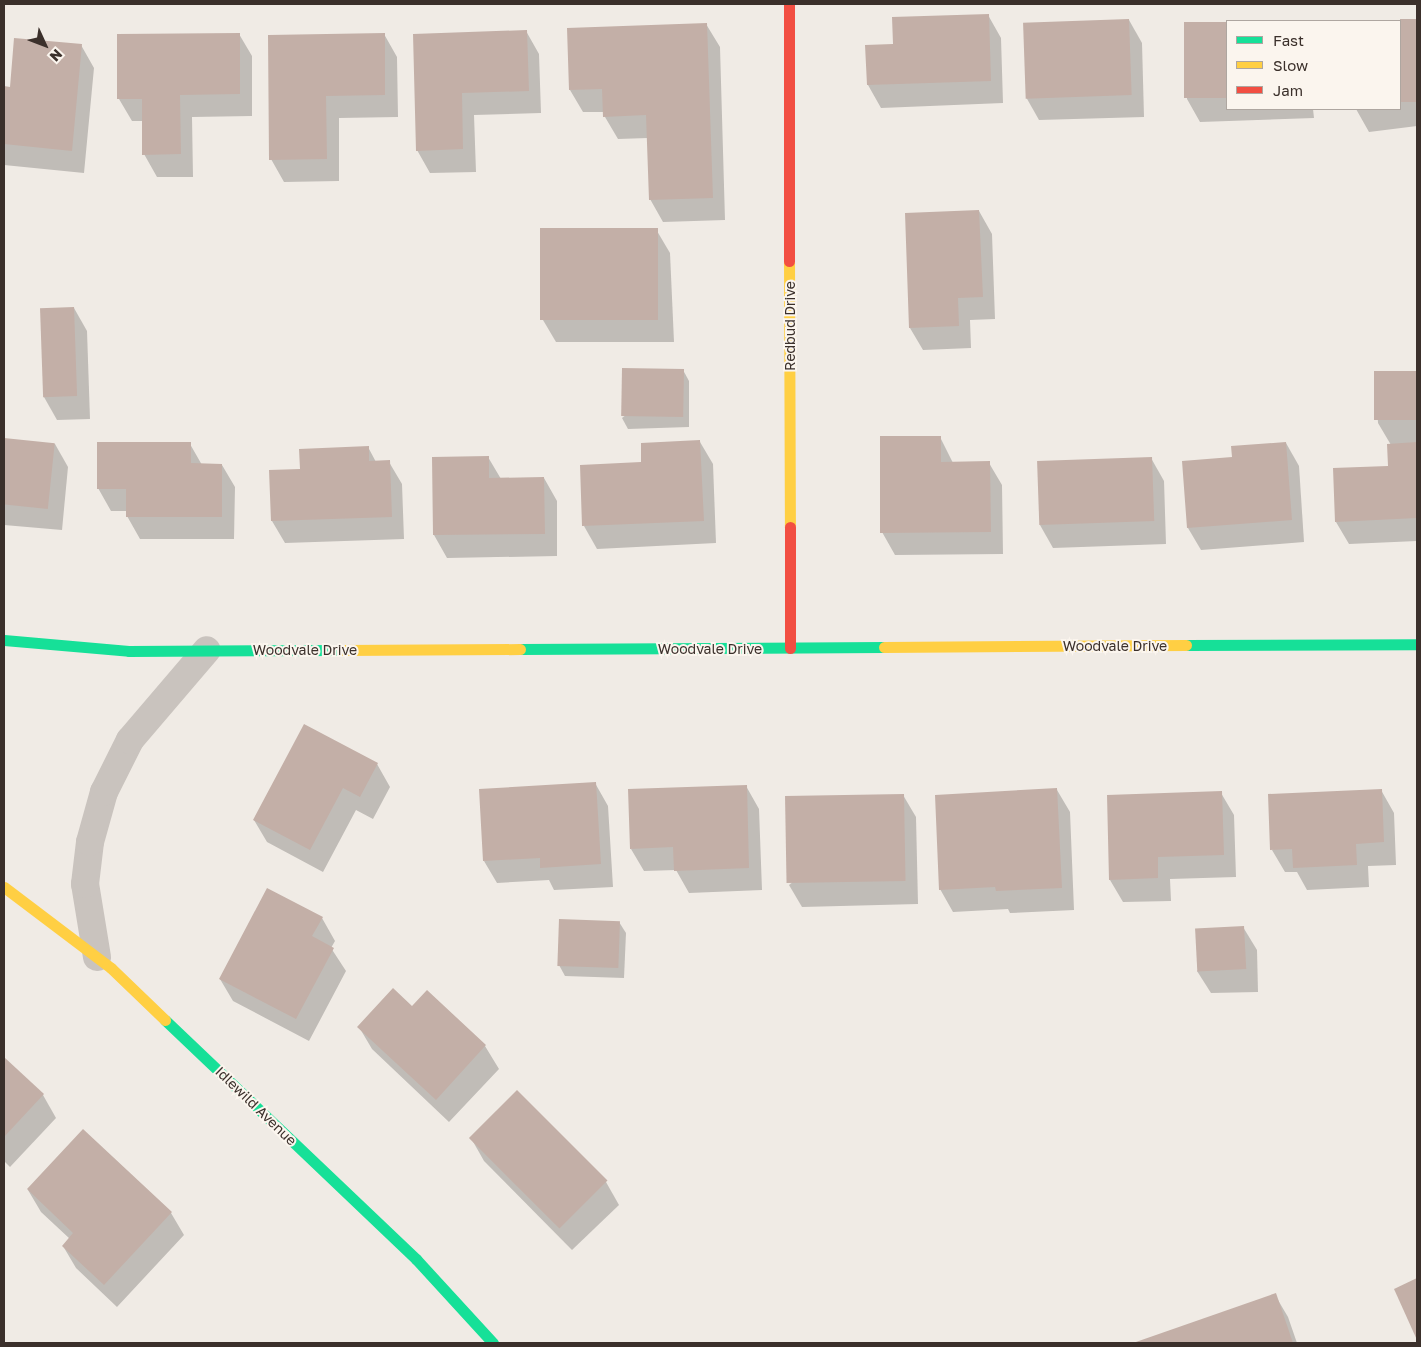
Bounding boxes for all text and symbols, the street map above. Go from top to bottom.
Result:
north arrow [20,20,70,70]
legend [1226,20,1401,110]
text: Fast [1273,31,1304,49]
text: N [46,46,66,65]
text: Slow [1273,56,1308,74]
text: Jam [1273,81,1303,99]
street label: Redbud Drive [782,281,798,371]
street label: Woodvale Drive [1063,638,1167,654]
street label: Woodvale Drive [658,641,762,657]
street label: Woodvale Drive [253,642,357,658]
street label: Idlewild Avenue [212,1063,300,1149]

